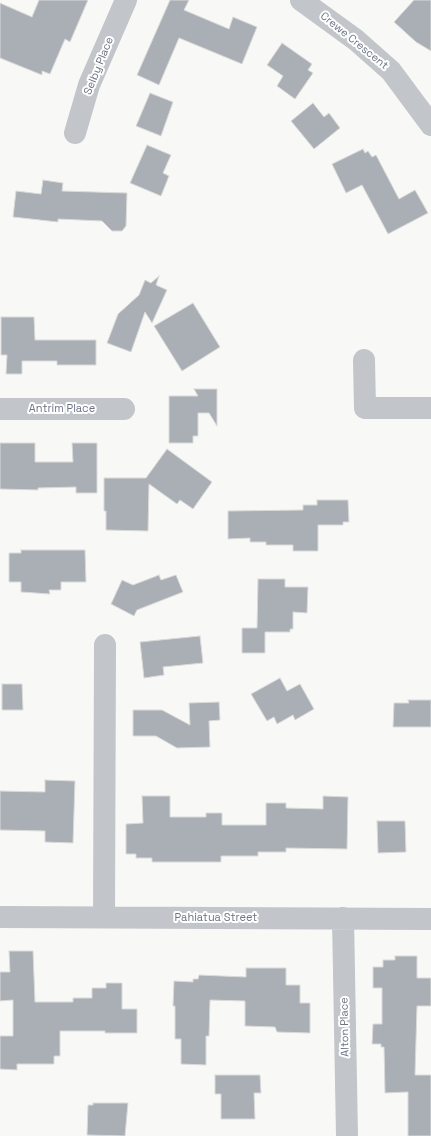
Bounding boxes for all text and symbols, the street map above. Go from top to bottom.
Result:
street label: Crewe Crescent [317,10,391,72]
street label: Selby Place [81,35,117,97]
street label: Antrim Place [29,402,95,416]
street label: Pahiatua Street [175,911,257,925]
street label: Alton Place [338,997,352,1057]

